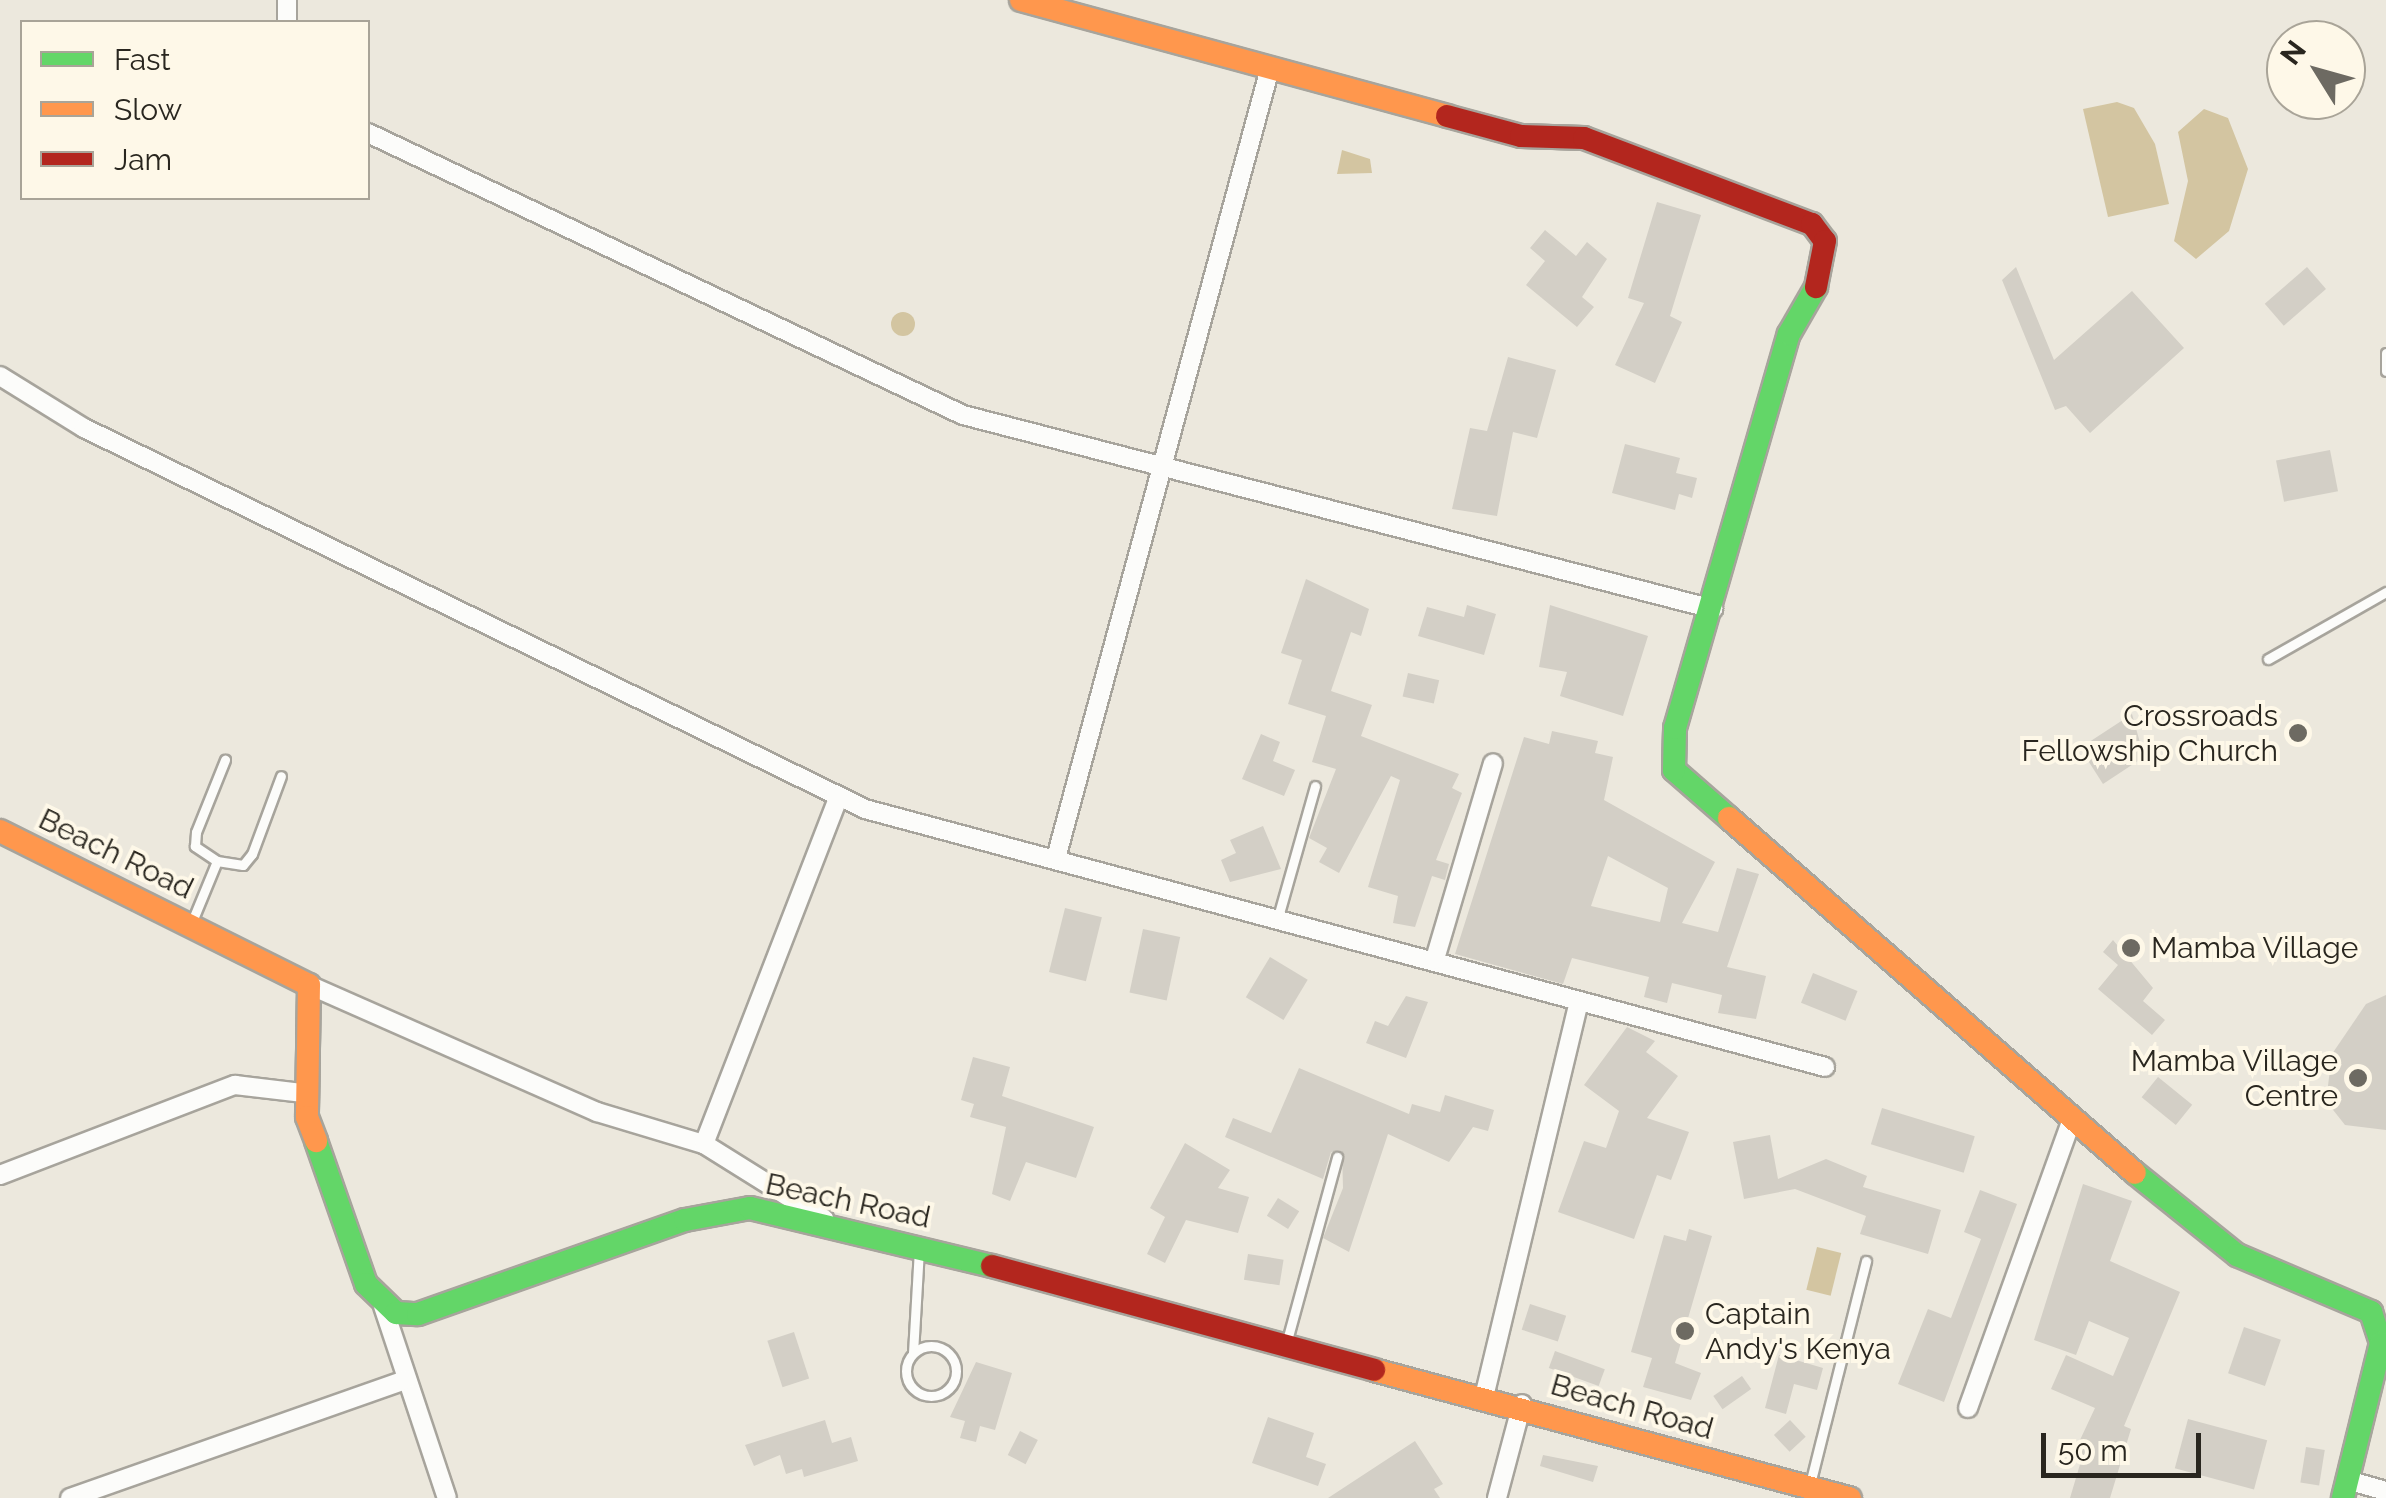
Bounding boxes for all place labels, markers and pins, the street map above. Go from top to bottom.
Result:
place label: Crossroads Fellowship Church [2022,698,2278,768]
marker: Crossroads Fellowship Church [2287,722,2309,744]
place label: Mamba Village [2151,930,2359,966]
marker: Mamba Village [2120,937,2142,959]
place label: Mamba Village Centre [2130,1043,2338,1114]
marker: Mamba Village Centre [2347,1067,2369,1089]
place label: Captain Andy's Kenya [1705,1296,1891,1366]
marker: Captain Andy's Kenya [1674,1320,1696,1342]

